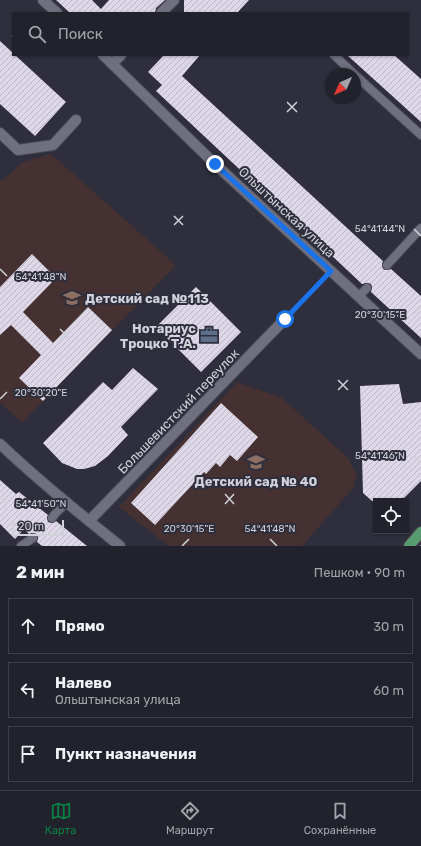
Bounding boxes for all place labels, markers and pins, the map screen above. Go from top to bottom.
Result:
school or university icon: Детский сад №113 [62,288,82,308]
place label: Детский сад №113 [85,291,209,306]
place label: Нотариус Троцко Т.А. [120,321,196,351]
office icon: Нотариус Троцко Т.А. [199,325,219,345]
school or university icon: Детский сад № 40 [246,452,266,472]
place label: Детский сад № 40 [195,474,318,489]

